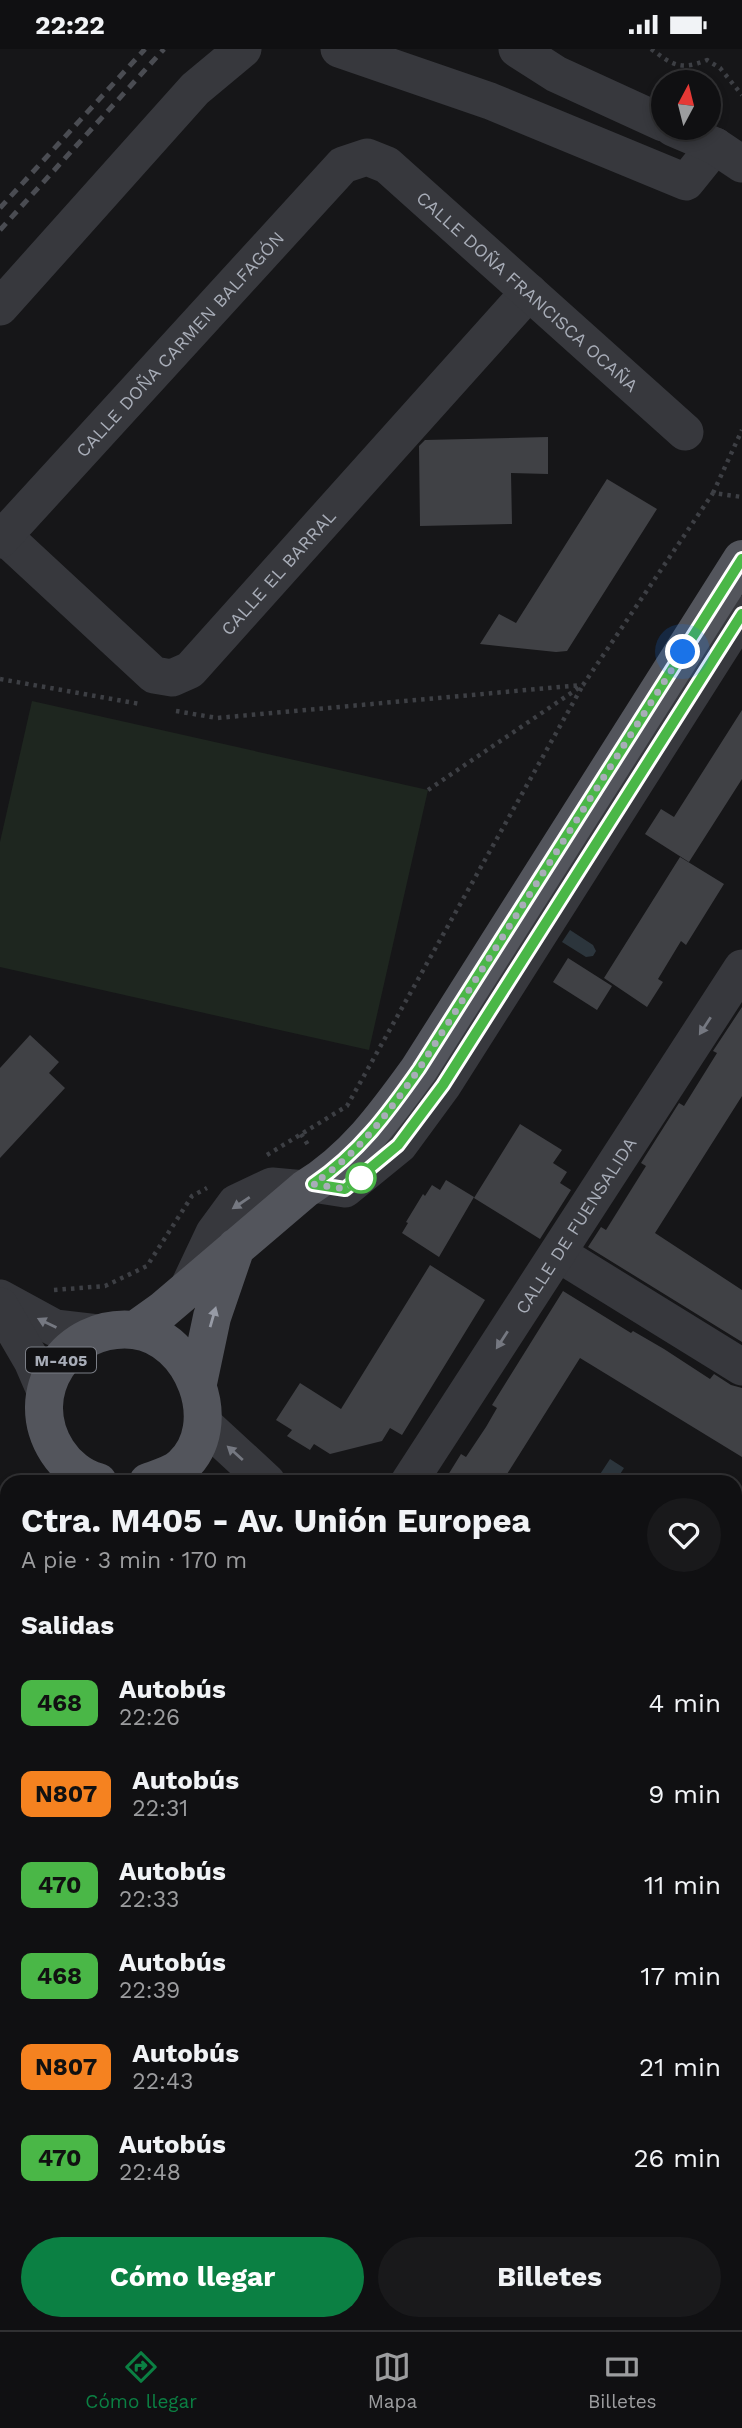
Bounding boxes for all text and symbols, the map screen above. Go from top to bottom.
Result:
text: 22:22 [35,10,105,40]
north arrow [651,70,721,140]
map controls [651,70,721,140]
street label: CALLE DOÑA FRANCISCA OCAÑA [413,186,643,396]
street label: CALLE DOÑA CARMEN BALFAGÓN [71,227,288,461]
street label: CALLE EL BARRAL [216,505,340,639]
your location [665,634,700,669]
one-way arrow [699,1016,712,1036]
street label: CALLE DE FUENSALIDA [510,1133,640,1317]
unlabelled marker [346,1163,376,1193]
one-way arrow [231,1196,251,1209]
one-way arrow [208,1305,219,1327]
one-way arrow [37,1317,57,1328]
one-way arrow [496,1331,509,1350]
road number: M-405 [26,1347,96,1373]
one-way arrow [226,1445,244,1461]
button: heart [647,1498,721,1572]
text: Ctra. M405 - Av. Unión Europea [21,1501,531,1540]
text: A pie · 3 min · 170 m [21,1547,247,1574]
text: Salidas [21,1610,114,1640]
text: Autobús [119,1674,226,1704]
text: 4 min [648,1688,721,1718]
text: 468 [37,1689,82,1717]
text: 22:26 [119,1704,180,1731]
text: Autobús [132,1765,239,1795]
text: 9 min [648,1779,721,1809]
text: N807 [35,1780,97,1808]
text: 22:31 [132,1795,188,1822]
text: Autobús [119,1856,226,1886]
text: 11 min [644,1870,721,1900]
text: 470 [38,1871,81,1899]
text: 22:33 [119,1886,179,1913]
text: Autobús [119,1947,226,1977]
text: 17 min [640,1961,721,1991]
text: 468 [37,1962,82,1990]
text: 22:39 [119,1977,180,2004]
text: Autobús [132,2038,239,2068]
text: 21 min [639,2052,721,2082]
text: N807 [35,2053,97,2081]
text: 22:43 [132,2068,193,2095]
text: Autobús [119,2129,226,2159]
text: 26 min [633,2143,721,2173]
text: 470 [38,2144,81,2172]
text: 22:48 [119,2159,181,2186]
button: Cómo llegar [21,2237,364,2317]
button: Billetes [378,2237,721,2317]
tab: Cómo llegar [85,2348,197,2413]
tab: Mapa [368,2348,417,2413]
tab: Billetes [588,2348,657,2413]

